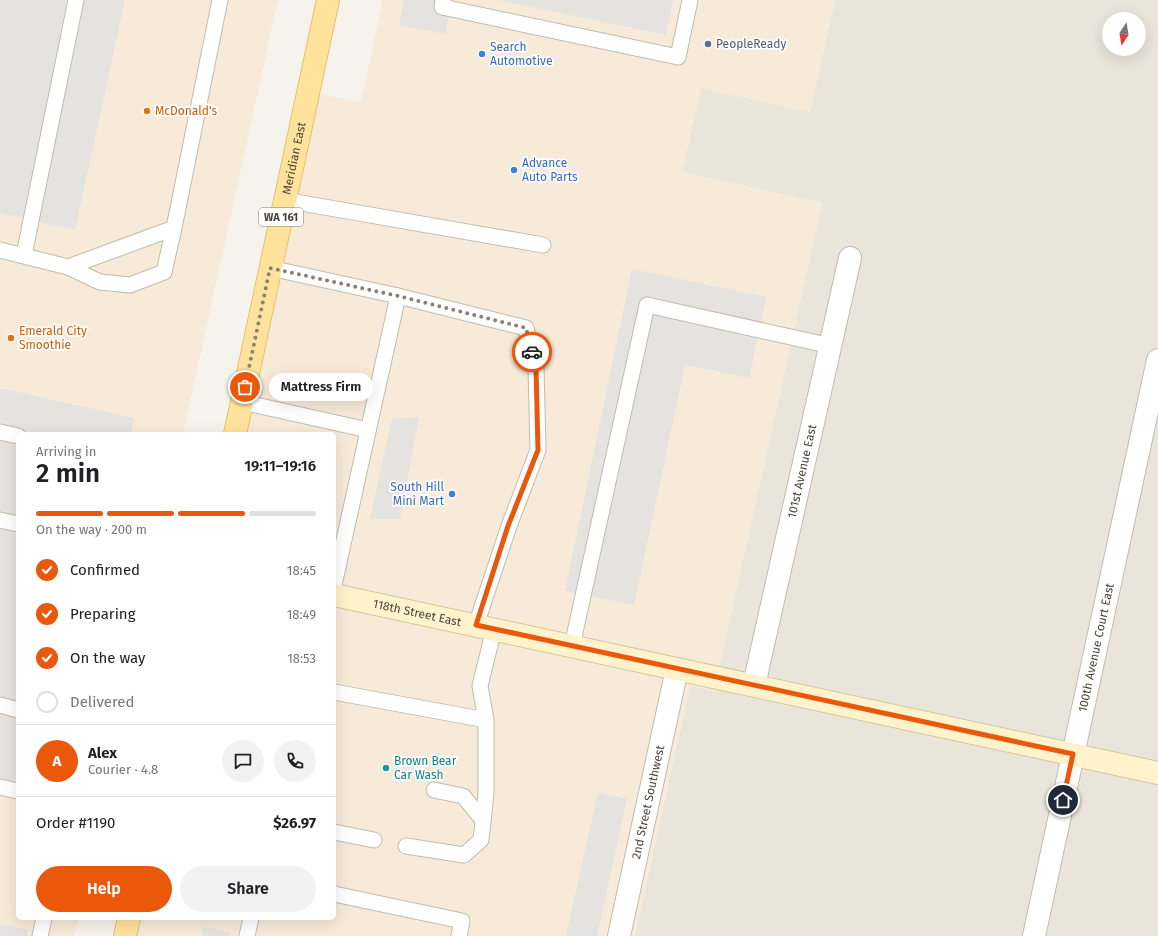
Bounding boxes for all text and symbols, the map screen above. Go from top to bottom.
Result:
north arrow [1102,12,1146,56]
map controls [1102,12,1146,56]
place label: PeopleReady [716,37,786,51]
marker: PeopleReady [703,39,713,49]
place label: Search Automotive [490,40,552,68]
marker: Search Automotive [477,49,487,59]
place label: McDonald's [155,104,217,118]
marker: McDonald's [142,106,152,116]
street label: Meridian East [279,120,309,196]
place label: Advance Auto Parts [522,156,578,184]
marker: Advance Auto Parts [509,165,519,175]
road number: WA 161 [259,208,303,226]
place label: Emerald City Smoothie [19,324,87,352]
courier [512,332,552,372]
marker: Emerald City Smoothie [6,333,16,343]
icon: car [521,341,543,363]
pin [228,370,262,404]
callout: Mattress Firm [269,373,373,401]
icon: bag [234,376,256,398]
text: Mattress Firm [281,379,361,394]
street label: 101st Avenue East [785,422,820,520]
text: Arriving in [36,444,96,459]
text: 19:11–19:16 [244,457,316,475]
text: 2 min [36,458,100,489]
place label: South Hill Mini Mart [390,480,445,508]
marker: South Hill Mini Mart [447,489,457,499]
text: On the way · 200 m [36,522,147,537]
icon: check [36,559,58,581]
text: Confirmed [70,561,140,579]
text: 18:45 [287,563,316,578]
street label: 100th Avenue Court East [1075,581,1117,713]
street label: 118th Street East [372,597,463,629]
icon: check [36,603,58,625]
text: Preparing [70,605,135,623]
text: 18:49 [287,607,316,622]
icon: check [36,647,58,669]
text: On the way [70,649,145,667]
text: 18:53 [287,651,316,666]
text: Delivered [70,693,134,711]
button: chat [222,740,264,782]
button: phone [274,740,316,782]
street label: 2nd Street Southwest [629,743,667,860]
text: Alex [88,744,117,762]
text: A [53,752,61,770]
place label: Brown Bear Car Wash [394,754,457,782]
text: Courier · 4.8 [88,762,158,777]
marker: Brown Bear Car Wash [381,763,391,773]
pin [1046,783,1080,817]
icon: home [1052,789,1074,811]
text: Order #1190 [36,814,115,832]
text: $26.97 [273,814,316,832]
button: Help [36,866,172,912]
button: Share [180,866,316,912]

